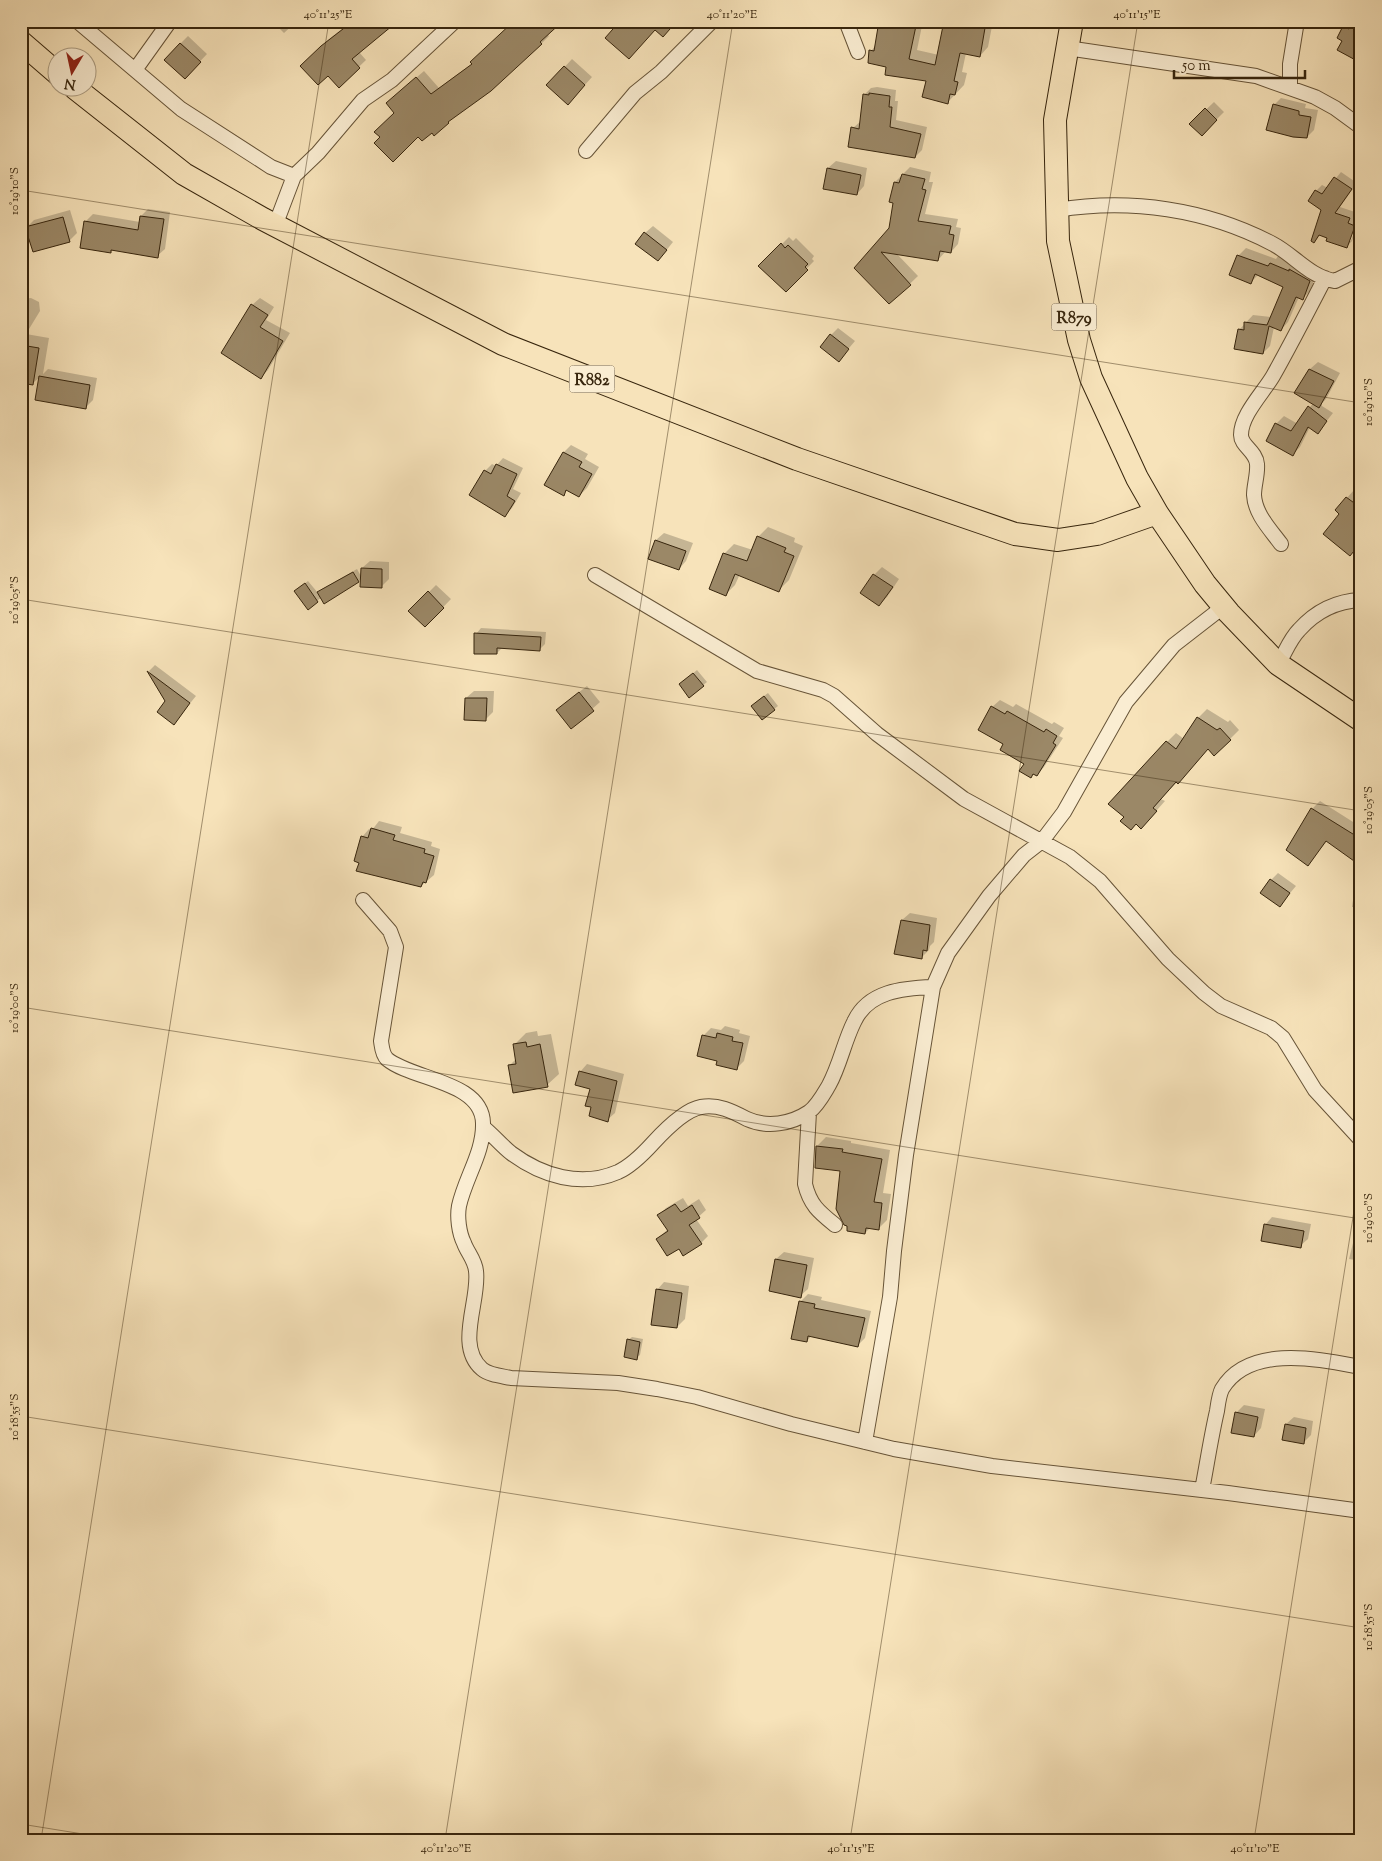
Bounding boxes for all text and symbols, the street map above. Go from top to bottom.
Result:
text: 40°11'25"E [304,6,353,24]
text: 40°11'20"E [707,6,758,24]
text: 40°11'15"E [1113,6,1161,24]
north arrow [48,48,98,98]
scale bar [1174,48,1306,80]
text: 50 m [1181,56,1211,77]
text: N [63,72,77,94]
text: 10°19'10"S [6,167,24,215]
road number: R879 [1052,304,1096,330]
road number: R882 [570,366,614,392]
text: 10°19'10"S [1360,378,1378,426]
text: 10°19'05"S [6,576,24,624]
text: 10°19'05"S [1360,786,1378,834]
text: 10°19'00"S [6,983,24,1033]
text: 10°19'00"S [1360,1193,1378,1243]
text: 10°18'55"S [6,1393,24,1441]
text: 10°18'55"S [1360,1603,1378,1651]
text: 40°11'20"E [421,1840,472,1858]
text: 40°11'15"E [827,1840,875,1858]
text: 40°11'10"E [1231,1840,1280,1858]

